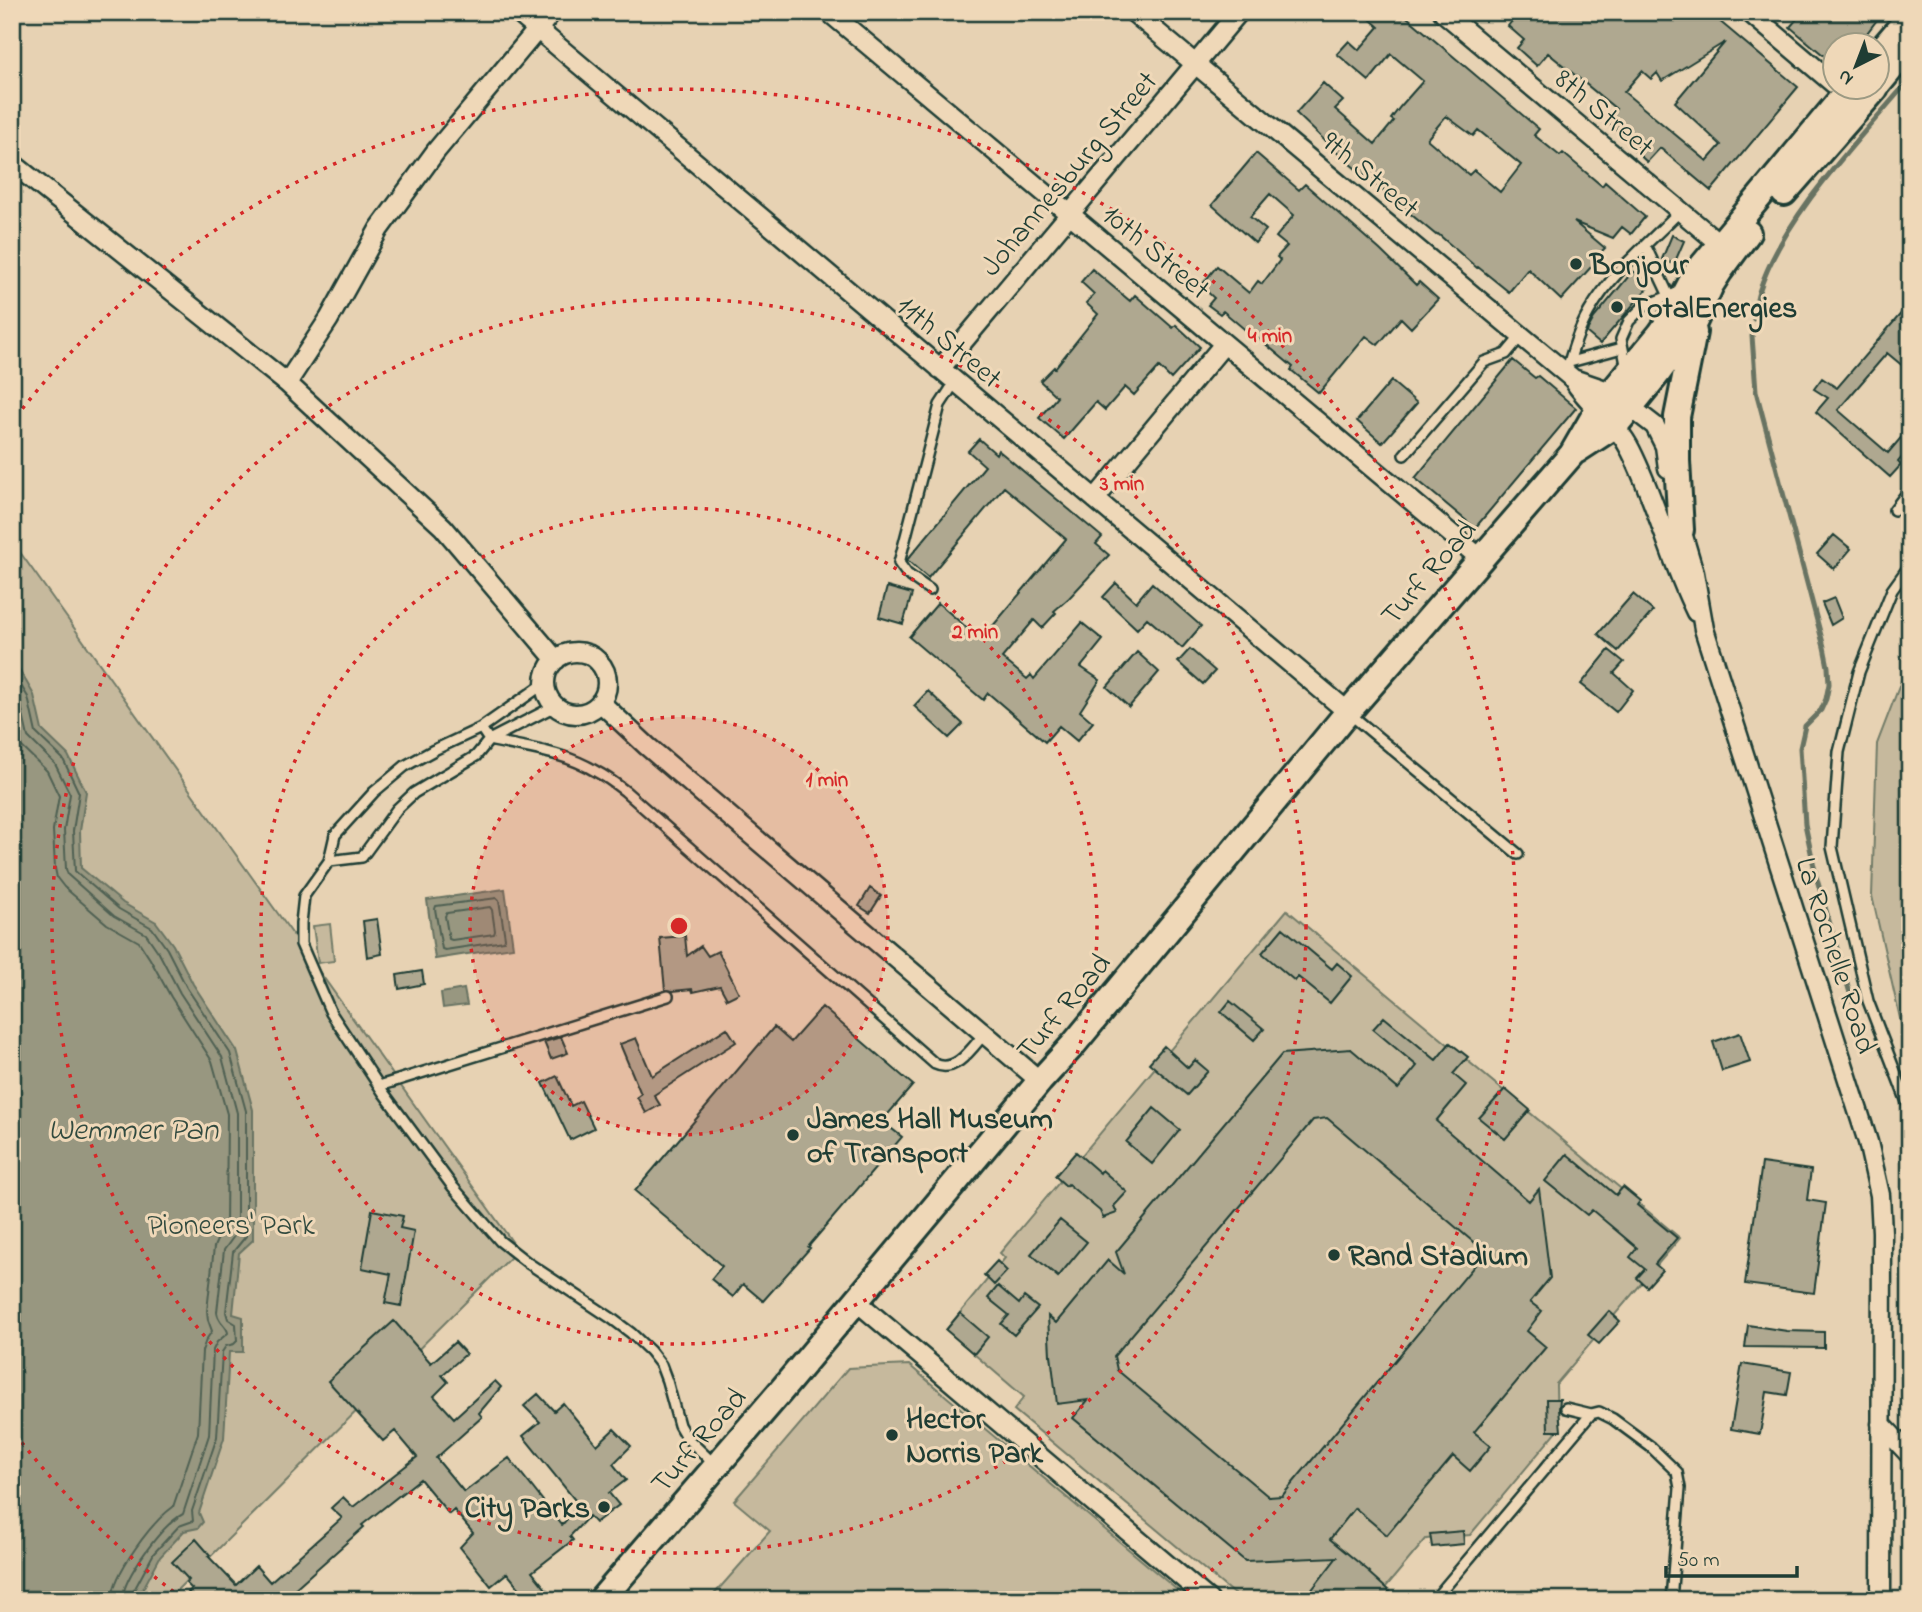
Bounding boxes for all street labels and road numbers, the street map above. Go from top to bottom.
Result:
street label: 8th Street [1543,59,1663,169]
street label: Johannesburg Street [971,62,1170,287]
street label: 9th Street [1310,122,1428,231]
street label: 10th Street [1091,195,1219,312]
street label: 11th Street [885,286,1011,401]
street label: Turf Road [1372,511,1489,637]
street label: La Rochelle Road [1782,852,1887,1060]
street label: Turf Road [1007,944,1124,1071]
street label: Turf Road [642,1379,759,1505]

